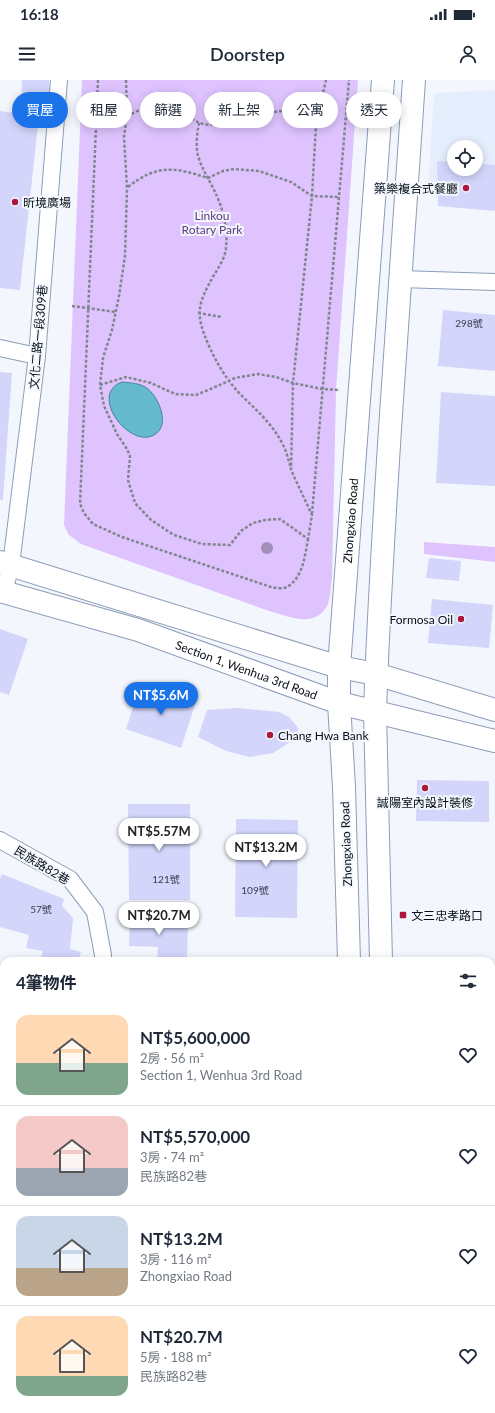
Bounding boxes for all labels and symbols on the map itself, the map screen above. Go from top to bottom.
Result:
place label: 築樂複合式餐廳 [374,181,458,196]
marker: 築樂複合式餐廳 [461,183,471,193]
place label: 昕境廣場 [23,195,71,210]
marker: 昕境廣場 [10,197,20,207]
park label: Linkou Rotary Park [182,208,243,237]
street label: 文化二路一段309巷 [26,284,50,390]
house number: 298號 [455,317,483,329]
street label: Zhongxiao Road [339,478,361,564]
place label: Formosa Oil [389,612,453,627]
marker: Formosa Oil [456,614,466,624]
street label: Section 1, Wenhua 3rd Road [174,637,320,702]
pin: NT$5.6M [124,682,198,716]
place label: Chang Hwa Bank [278,728,369,743]
marker: Chang Hwa Bank [265,730,275,740]
marker: 誠陽室內設計裝修 [420,783,430,793]
place label: 誠陽室內設計裝修 [377,795,473,810]
street label: Zhongxiao Road [337,801,355,887]
pin: NT$5.57M [118,818,200,852]
pin: NT$13.2M [225,834,307,868]
street label: 民族路82巷 [12,843,72,887]
house number: 121號 [152,873,180,885]
house number: 109號 [241,884,269,896]
pin: NT$20.7M [118,902,200,936]
house number: 57號 [30,903,52,915]
place label: 文三忠孝路口 [411,908,483,923]
marker: 文三忠孝路口 [398,910,408,920]

